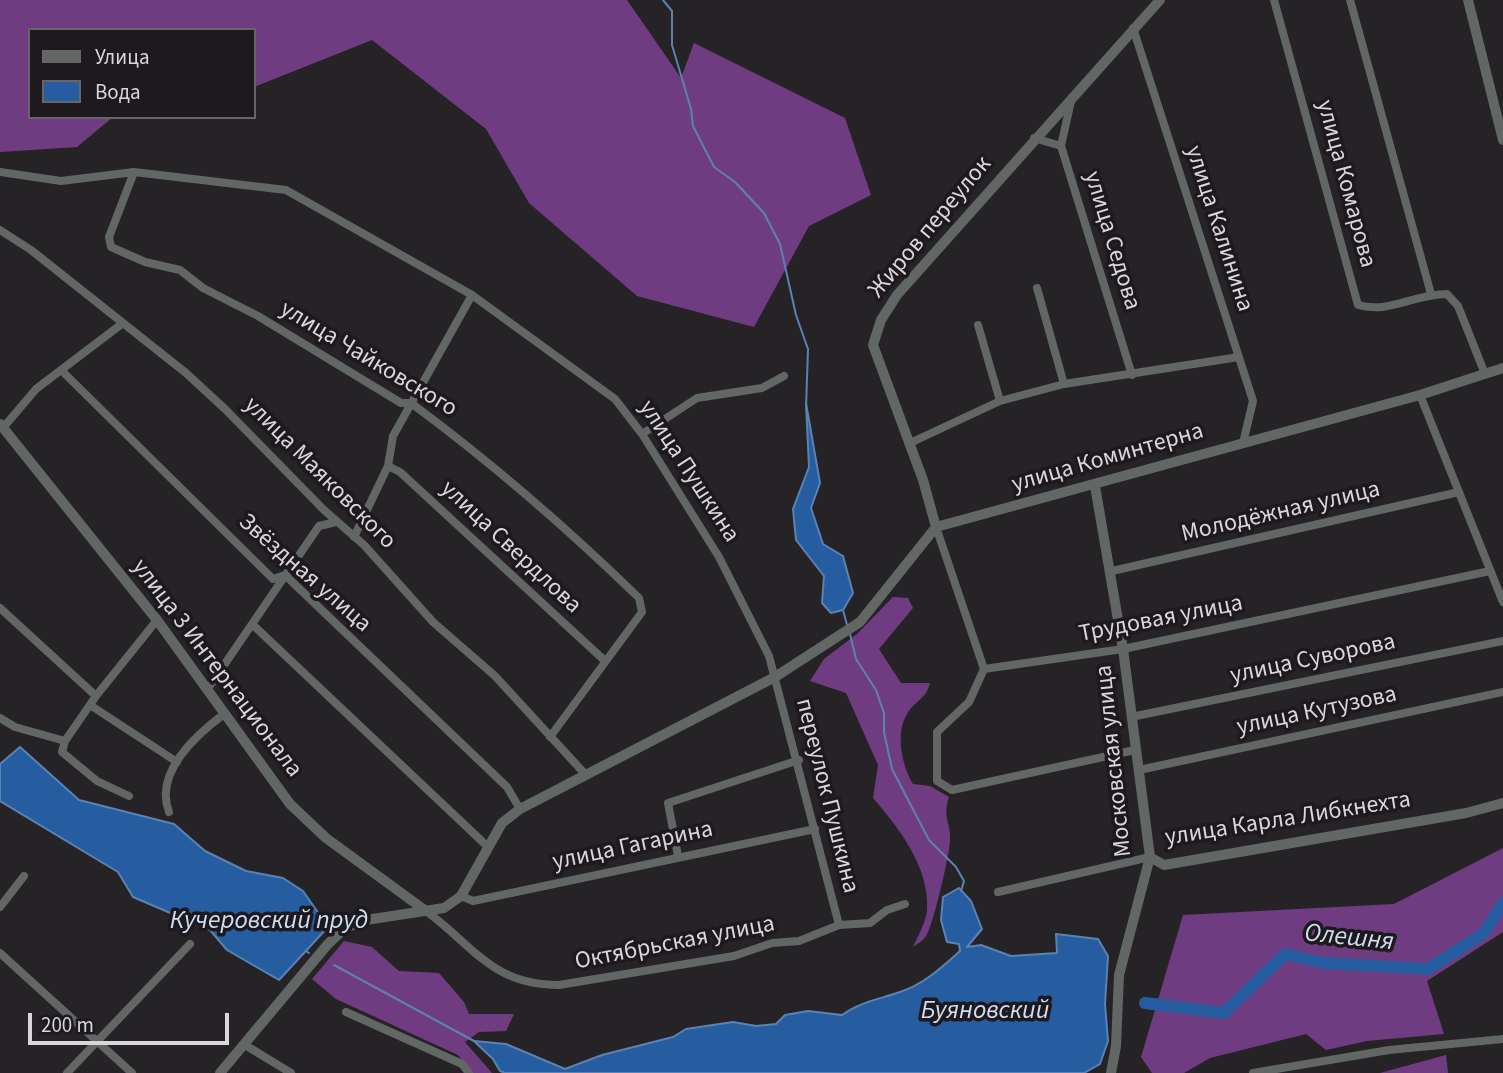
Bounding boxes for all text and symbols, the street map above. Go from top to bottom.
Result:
legend [28,28,256,119]
text: Улица [95,42,150,72]
text: Вода [95,77,141,107]
street label: улица Комарова [1309,97,1381,271]
street label: улица Калинина [1178,142,1258,316]
street label: Жиров переулок [863,151,999,305]
street label: улица Седова [1076,168,1146,314]
street label: улица Чайковского [274,296,462,424]
street label: улица Маяковского [237,392,401,556]
street label: улица Пушкина [631,396,745,548]
street label: улица Коминтерна [1009,418,1207,500]
street label: улица Свердлова [434,475,586,621]
street label: Молодёжная улица [1179,476,1383,550]
street label: Звёздная улица [232,508,376,640]
street label: улица 3 Интернационала [125,554,307,784]
street label: Трудовая улица [1077,590,1245,650]
street label: улица Суворова [1228,628,1398,692]
street label: Московская улица [1091,664,1139,858]
street label: улица Кутузова [1235,681,1399,743]
street label: переулок Пушкина [788,696,864,896]
street label: улица Карла Либкнехта [1163,786,1413,854]
street label: улица Гагарина [550,816,716,878]
water label: Кучеровский пруд [170,906,368,938]
street label: Октябрьская улица [573,911,777,977]
water label: Олешня [1303,919,1395,959]
water label: Буяновский [921,996,1049,1028]
scale bar [32,1000,233,1044]
text: 200 m [41,1010,94,1040]

